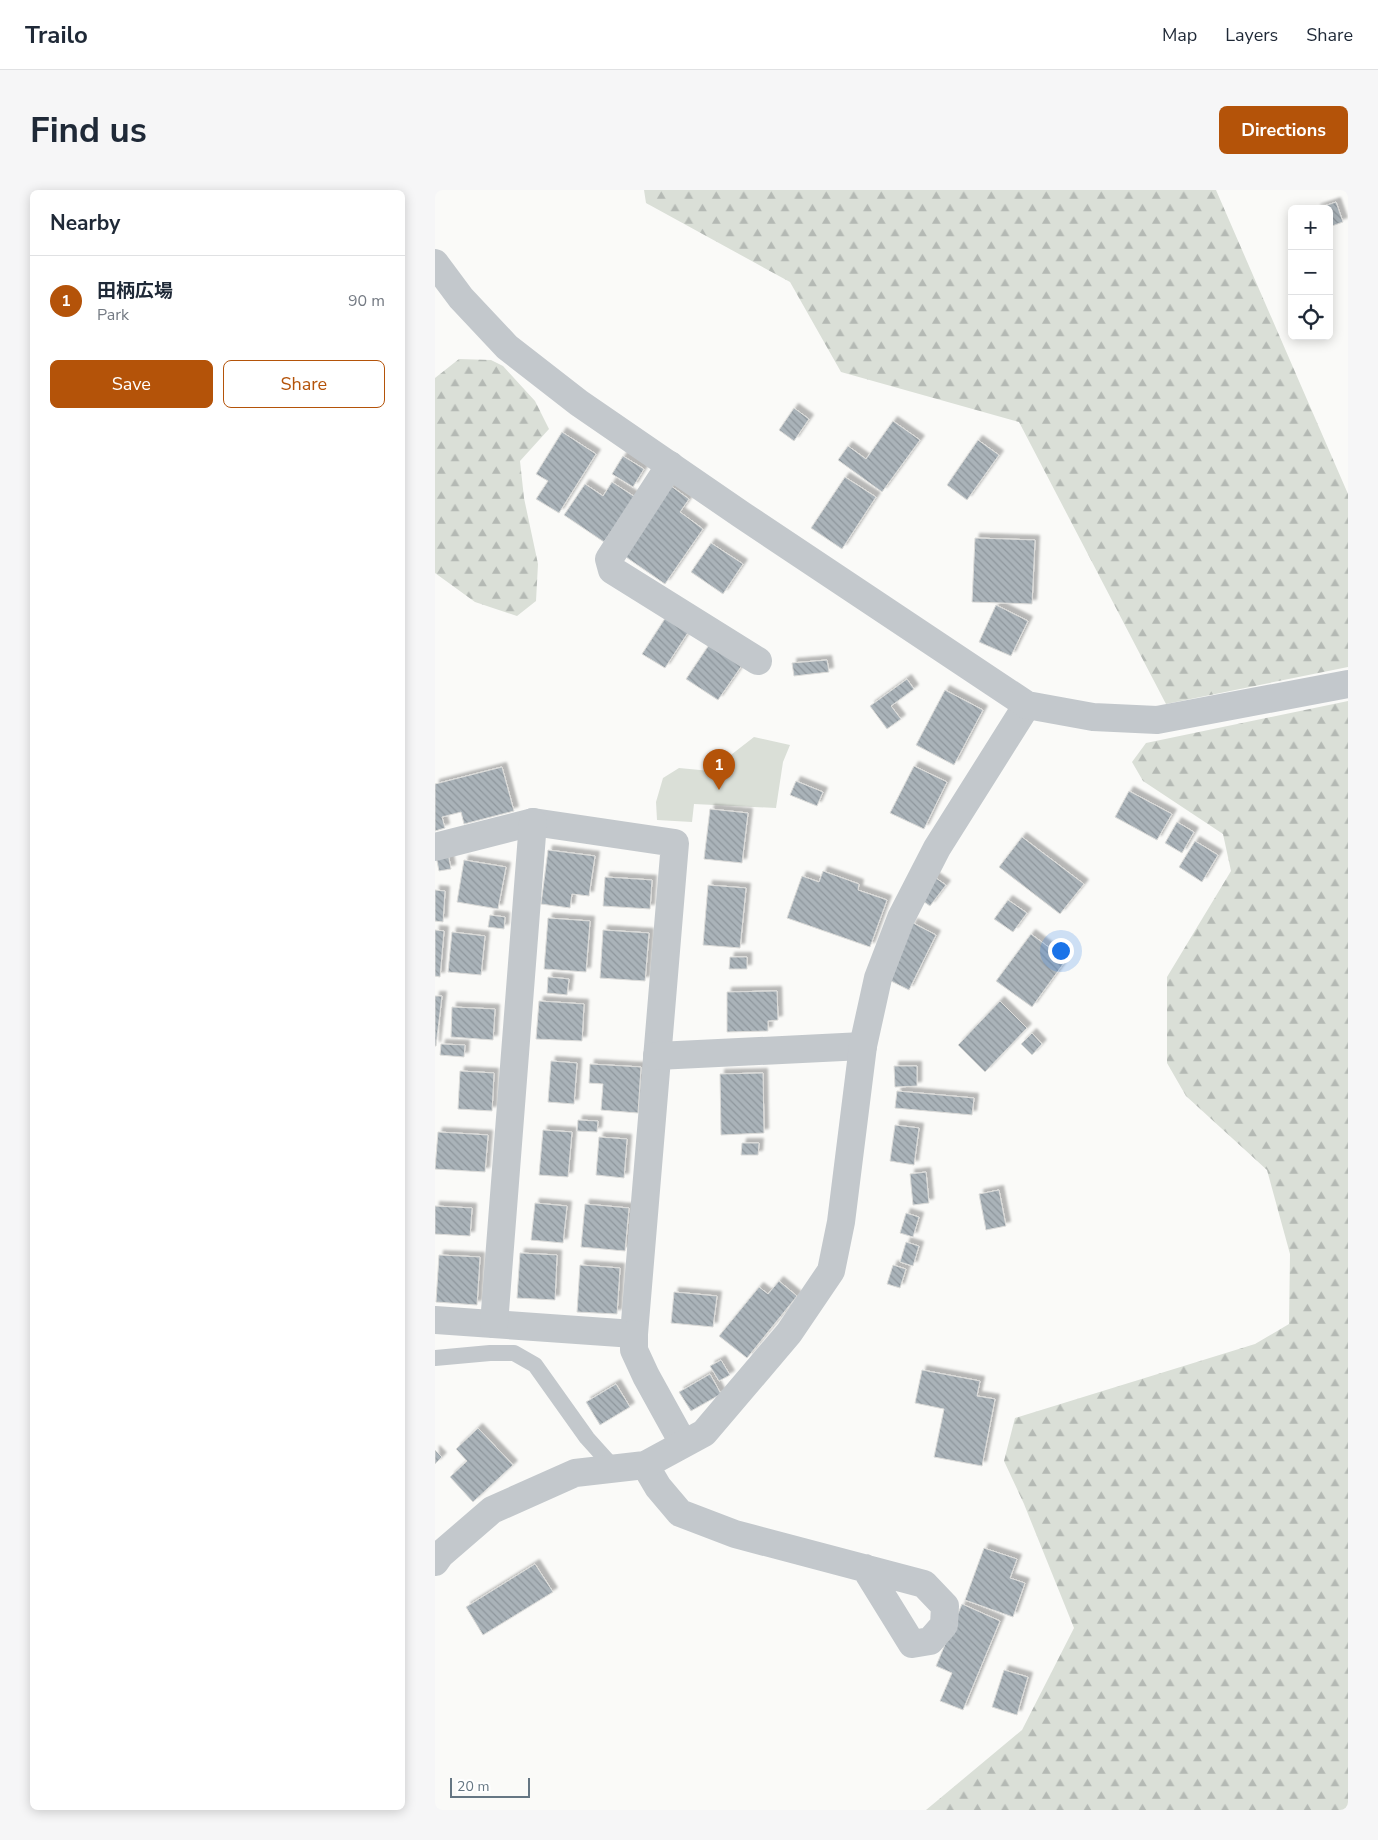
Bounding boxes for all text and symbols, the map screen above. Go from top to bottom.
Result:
text: Trailo [25,19,88,51]
text: Map [1162,23,1197,47]
text: Layers [1225,23,1278,47]
text: Share [1306,23,1353,47]
button: Directions [1219,106,1348,154]
text: Find us [30,107,147,154]
map controls [1288,205,1333,340]
button: + [1288,205,1333,250]
text: Nearby [50,209,120,237]
button: − [1288,250,1333,295]
text: 田柄広場 [97,278,173,304]
text: 1 [61,290,71,312]
text: 90 m [348,290,385,312]
button: locate [1288,295,1333,340]
text: Park [97,304,129,326]
button: Save [50,360,213,408]
button: Share [223,360,385,408]
pin: 1 [703,749,735,790]
your location [1048,938,1074,964]
scale bar [450,1775,530,1798]
text: 20 m [457,1777,489,1796]

